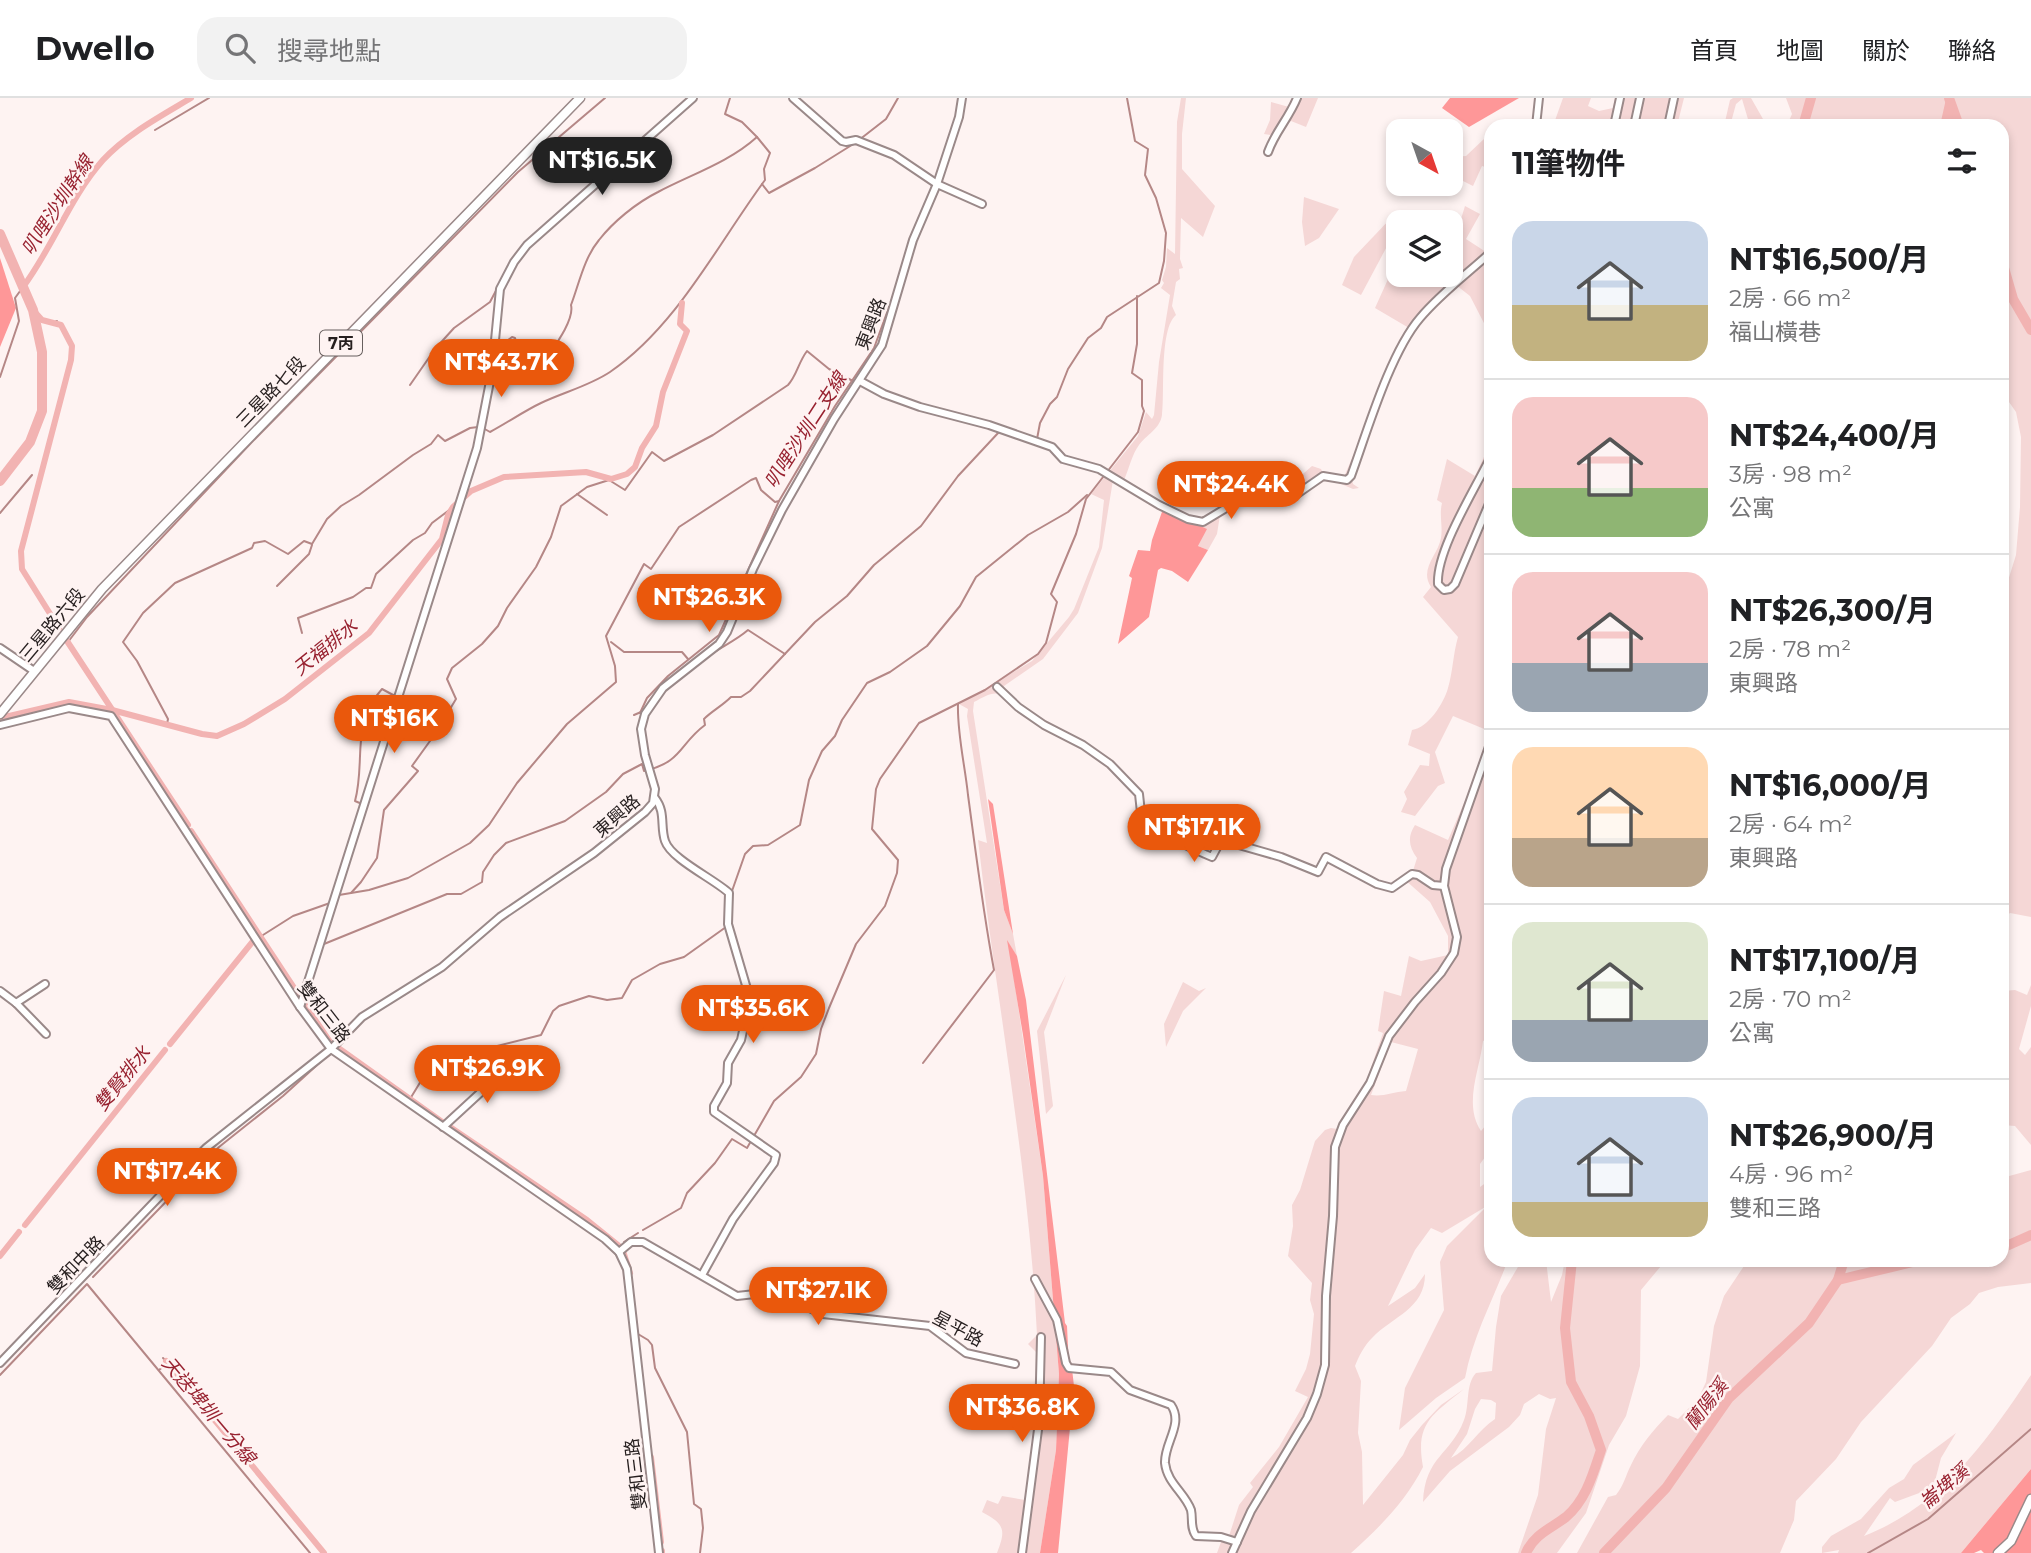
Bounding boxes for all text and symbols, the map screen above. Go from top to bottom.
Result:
search box [197,17,687,80]
text: Dwello [35,28,155,68]
icon: search [221,29,259,67]
text: 搜尋地點 [277,35,381,67]
text: 首頁 [1690,36,1738,65]
text: 地圖 [1776,36,1824,65]
text: 關於 [1862,36,1910,65]
text: 聯絡 [1948,36,1996,65]
north arrow [1386,119,1463,196]
map controls [1386,119,1463,287]
pin: NT$16.5K [530,138,674,197]
icon: filters [1943,142,1981,180]
text: 11筆物件 [1512,145,1626,182]
text: NT$16.5K [548,146,656,174]
water label: 叭哩沙圳幹線 [17,150,99,259]
button: layers [1386,210,1463,287]
text: NT$16,500/月 [1729,241,1929,278]
icon: home [1568,249,1652,333]
text: 2房 · 66 m² [1729,284,1851,312]
street label: 東興路 [851,295,891,353]
text: 福山橫巷 [1729,318,1821,346]
road number: 7丙 [320,330,362,356]
pin: NT$43.7K [429,340,573,399]
text: NT$43.7K [444,348,558,376]
street label: 三星路七段 [232,352,310,432]
water label: 叭哩沙圳二支線 [760,367,852,492]
text: NT$24,400/月 [1729,417,1940,454]
icon: home [1568,425,1652,509]
text: 3房 · 98 m² [1729,460,1852,488]
pin: NT$24.4K [1159,462,1303,521]
text: NT$24.4K [1173,470,1289,498]
text: 公寓 [1729,494,1775,522]
pin: NT$26.3K [637,574,781,634]
street label: 三星路六段 [15,583,89,667]
text: NT$26.3K [653,583,765,611]
text: NT$26,300/月 [1729,592,1936,629]
icon: home [1568,600,1652,684]
water label: 天福排水 [289,614,363,680]
text: 2房 · 78 m² [1729,635,1851,663]
text: 東興路 [1729,669,1798,697]
pin: NT$16K [337,696,451,755]
text: NT$16K [350,704,438,732]
text: NT$16,000/月 [1729,767,1931,804]
icon: home [1568,775,1652,859]
street label: 東興路 [589,790,645,842]
pin: NT$17.1K [1122,804,1266,864]
text: 2房 · 64 m² [1729,810,1852,838]
text: NT$17.1K [1144,813,1244,841]
text: 東興路 [1729,844,1798,872]
text: NT$17,100/月 [1729,942,1920,979]
icon: home [1568,950,1652,1034]
street label: 雙和三路 [293,977,355,1047]
text: 2房 · 70 m² [1729,985,1852,1013]
pin: NT$35.6K [681,986,825,1045]
text: NT$35.6K [697,994,809,1022]
text: 公寓 [1729,1019,1775,1047]
water label: 雙賢排水 [90,1041,156,1115]
pin: NT$26.9K [415,1046,559,1105]
text: NT$26.9K [430,1054,544,1082]
text: NT$26,900/月 [1729,1117,1937,1154]
icon: home [1568,1125,1652,1209]
pin: NT$17.4K [95,1148,239,1208]
text: NT$17.4K [113,1157,221,1185]
text: 4房 · 96 m² [1729,1160,1853,1188]
text: 雙和三路 [1729,1194,1821,1222]
street label: 雙和中路 [43,1231,109,1299]
pin: NT$27.1K [746,1268,890,1327]
text: NT$27.1K [765,1276,871,1304]
street label: 星平路 [929,1307,987,1351]
water label: 天送埤圳一分線 [157,1352,261,1470]
water label: 蘭陽溪 [1680,1372,1735,1434]
pin: NT$36.8K [950,1384,1094,1444]
text: NT$36.8K [965,1393,1079,1421]
street label: 雙和三路 [621,1437,651,1511]
water label: 崙埤溪 [1915,1457,1976,1514]

